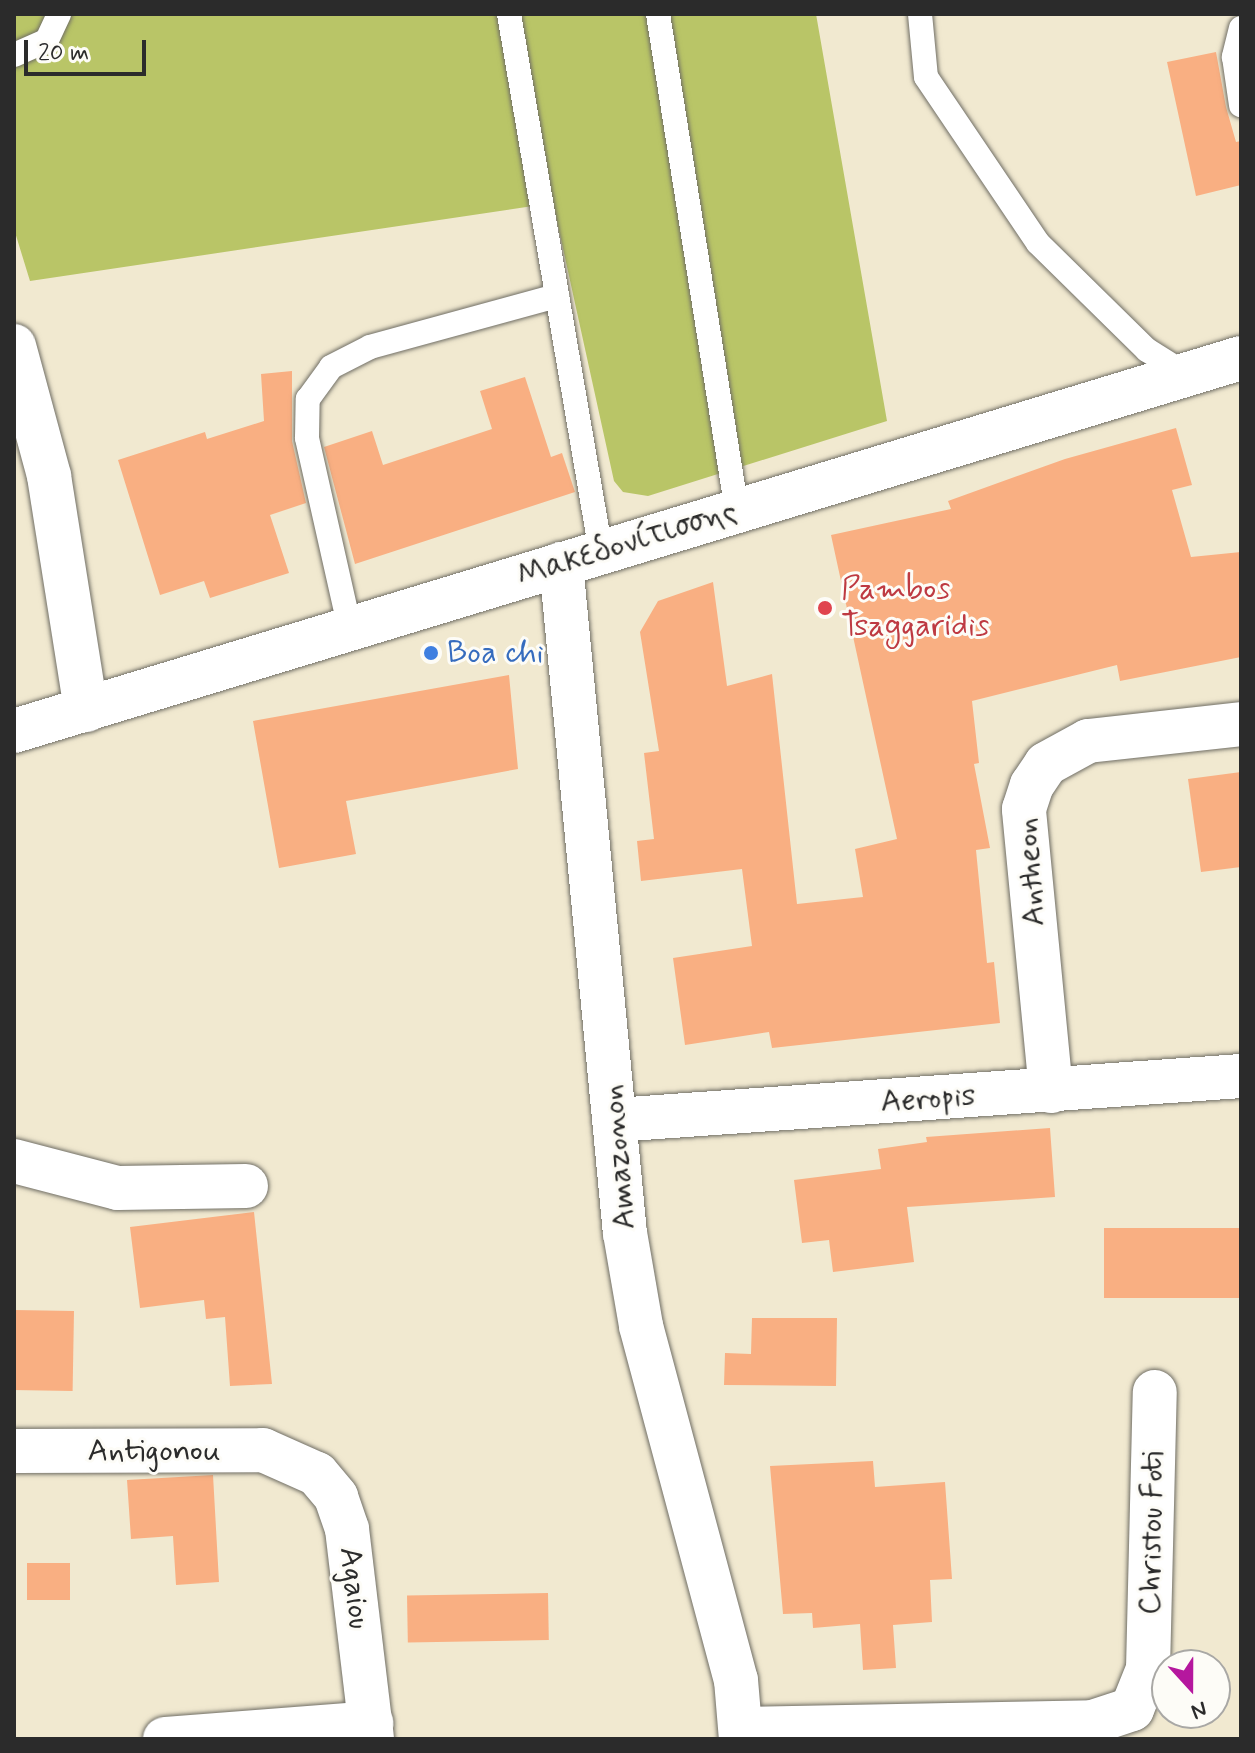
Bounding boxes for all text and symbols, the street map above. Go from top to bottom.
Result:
scale bar [28,24,150,74]
text: 20 m [38,38,89,69]
street label: Μακεδονίτισσης [512,492,742,596]
place label: Pambos Tsaggaridis [841,571,989,646]
marker: Pambos Tsaggaridis [816,599,834,617]
place label: Boa chi [447,634,544,672]
marker: Boa chi [422,644,440,662]
street label: Antheon [1008,816,1054,928]
street label: Aeropis [879,1077,977,1121]
street label: Amazonon [594,1083,644,1231]
street label: Antigonou [88,1432,220,1470]
street label: Christou Foti [1131,1450,1173,1616]
street label: Agaiou [330,1545,378,1631]
north arrow [1151,1649,1231,1729]
text: N [1187,1694,1211,1725]

